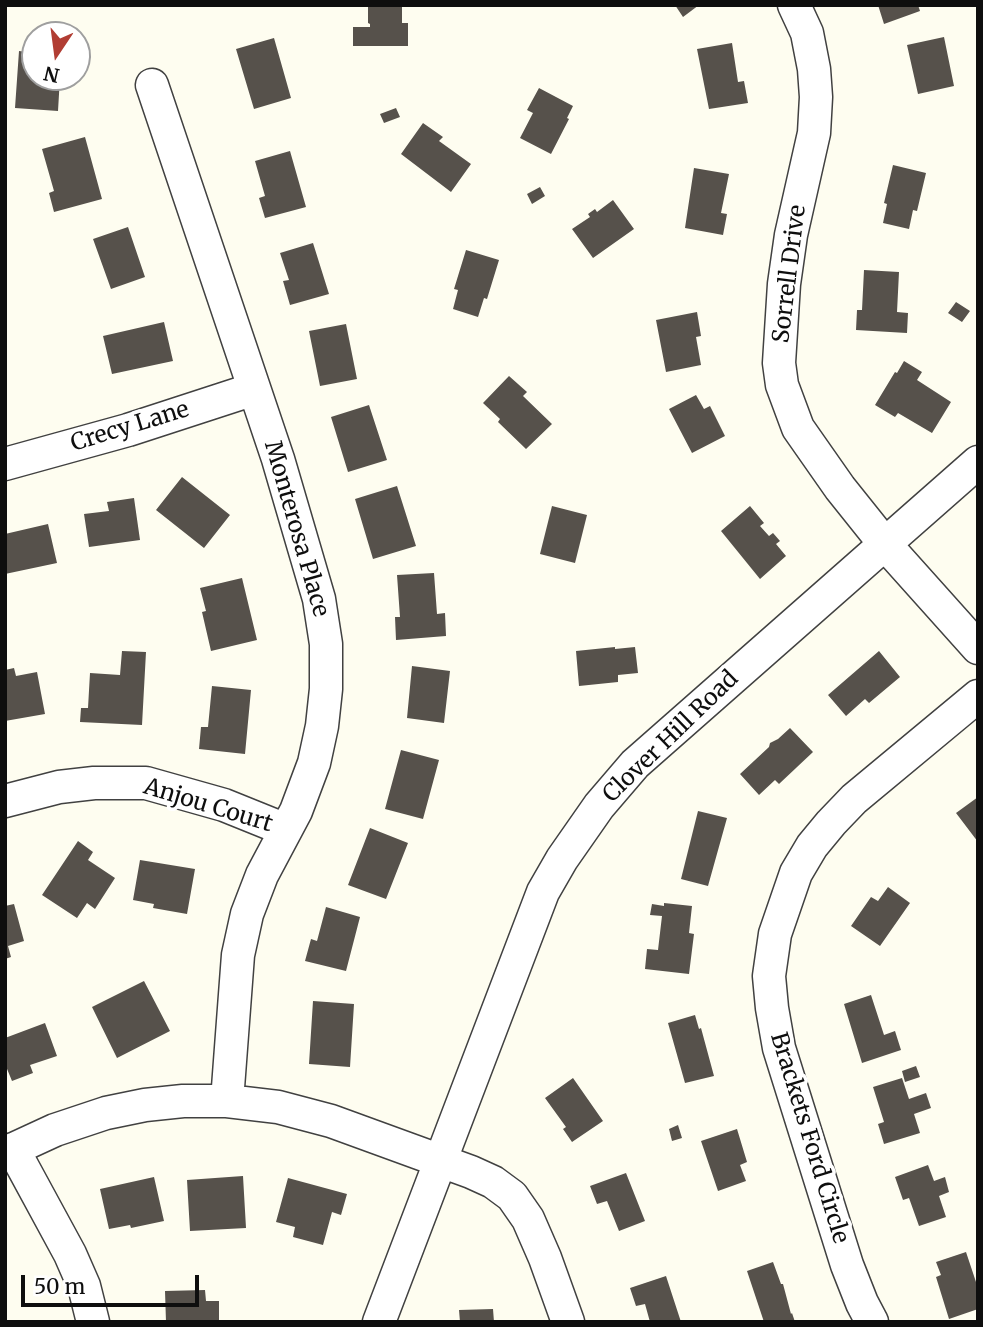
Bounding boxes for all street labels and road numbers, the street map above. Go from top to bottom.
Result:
street label: Sorrell Drive [768,203,812,345]
street label: Crecy Lane [68,396,192,458]
street label: Monterosa Place [258,438,334,620]
street label: Clover Hill Road [598,665,744,809]
street label: Anjou Court [140,773,276,839]
street label: Brackets Ford Circle [764,1029,854,1247]

